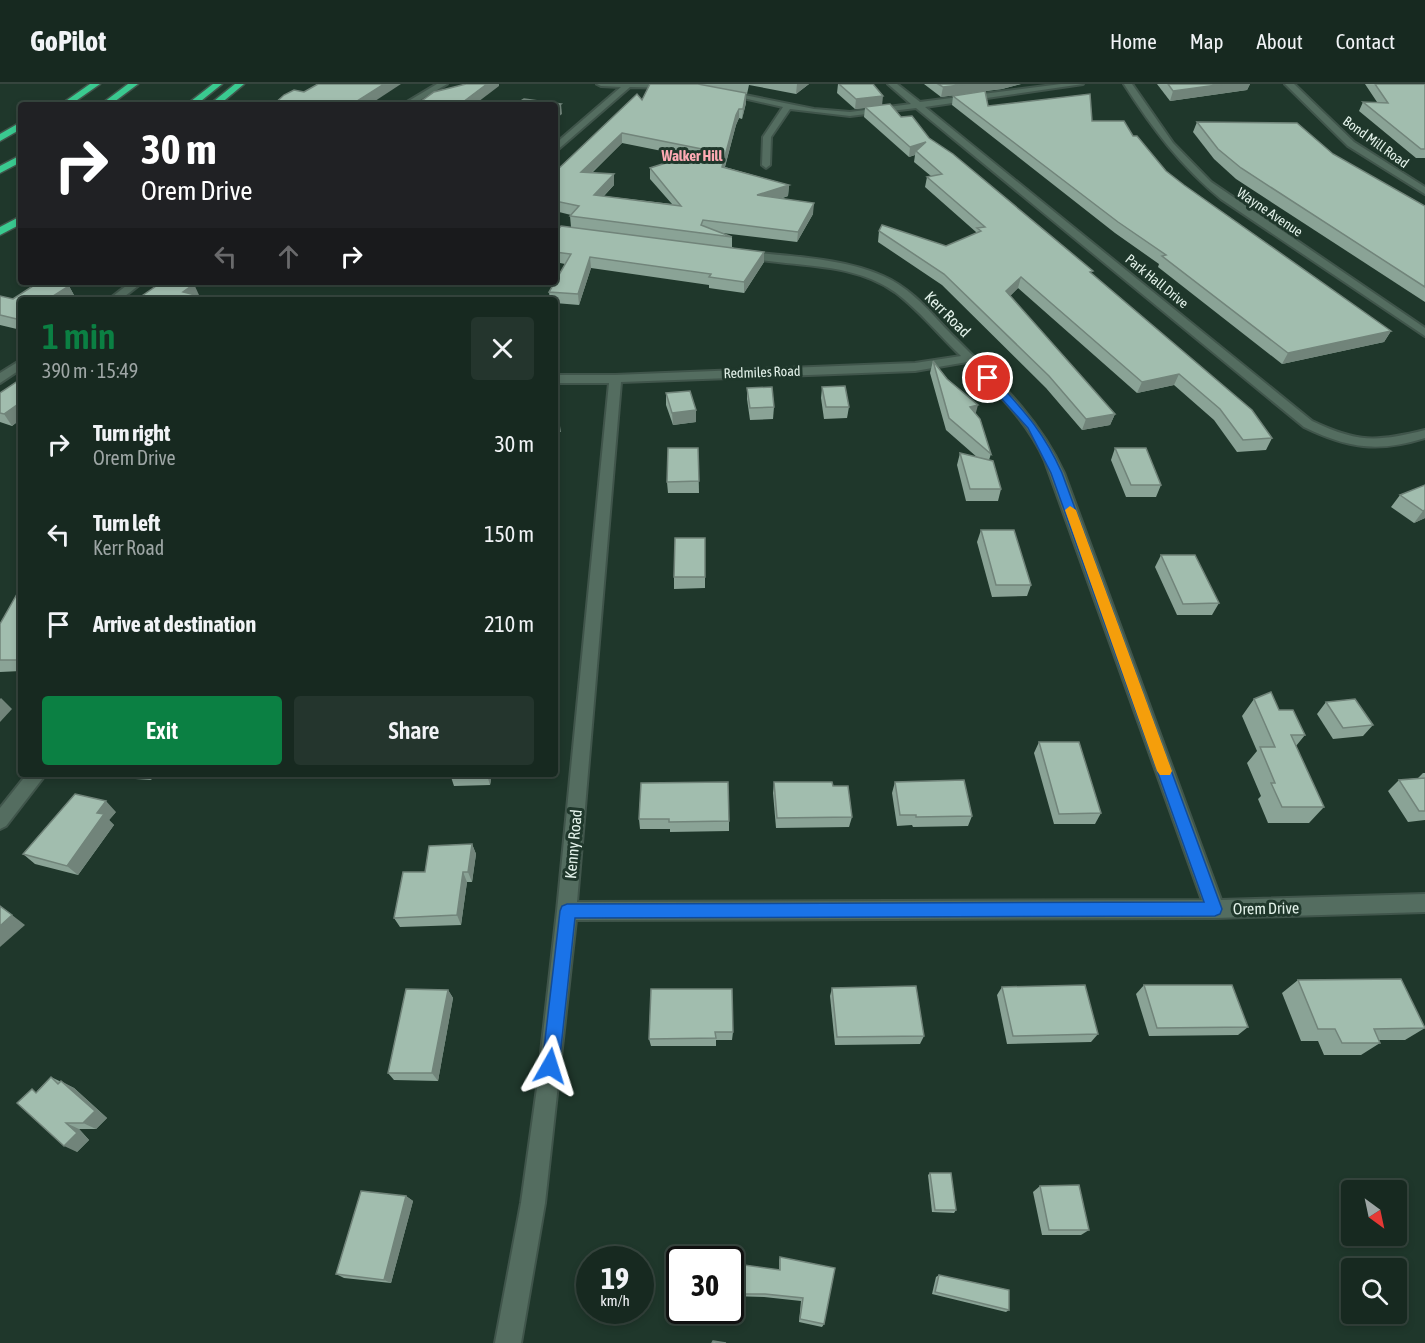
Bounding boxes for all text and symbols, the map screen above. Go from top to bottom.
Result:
text: GoPilot [30,25,106,57]
text: Home [1110,29,1157,53]
text: Map [1190,29,1224,53]
text: About [1257,29,1303,53]
text: Contact [1336,29,1395,53]
street label: Bond Mill Road [1340,113,1412,171]
text: 30 m [141,125,216,173]
icon: right [42,126,120,204]
district label: Walker Hill [660,147,724,164]
text: Orem Drive [141,175,253,206]
street label: Wayne Avenue [1234,184,1306,240]
icon: left [209,240,242,273]
icon: ahead [272,240,305,273]
icon: right [335,240,368,273]
street label: Park Hall Drive [1122,251,1192,311]
street label: Kerr Road [921,287,975,341]
text: 1 min [42,315,116,357]
button: close [471,317,534,380]
pin [962,352,1013,403]
text: 390 m · 15:49 [42,359,138,382]
icon: arrive [971,361,1004,394]
street label: Redmiles Road [723,363,801,381]
text: Turn right [93,420,170,446]
icon: right [42,428,75,461]
text: 30 m [494,431,534,457]
text: Orem Drive [93,446,176,469]
text: Turn left [93,510,160,536]
icon: left [42,518,75,551]
text: 150 m [484,521,534,547]
text: Kerr Road [93,536,164,559]
icon: arrive [42,608,75,641]
text: Arrive at destination [93,611,256,637]
text: 210 m [484,611,534,637]
button: Exit [42,696,282,765]
button: Share [294,696,534,765]
street label: Kenny Road [561,809,586,880]
street label: Orem Drive [1233,898,1299,918]
position arrow [518,1034,582,1098]
north arrow [1341,1180,1407,1246]
map controls [1341,1180,1407,1324]
speed limit sign: 30 [666,1246,744,1324]
button: search [1341,1258,1407,1324]
text: 19 [601,1261,629,1295]
text: km/h [600,1292,630,1309]

